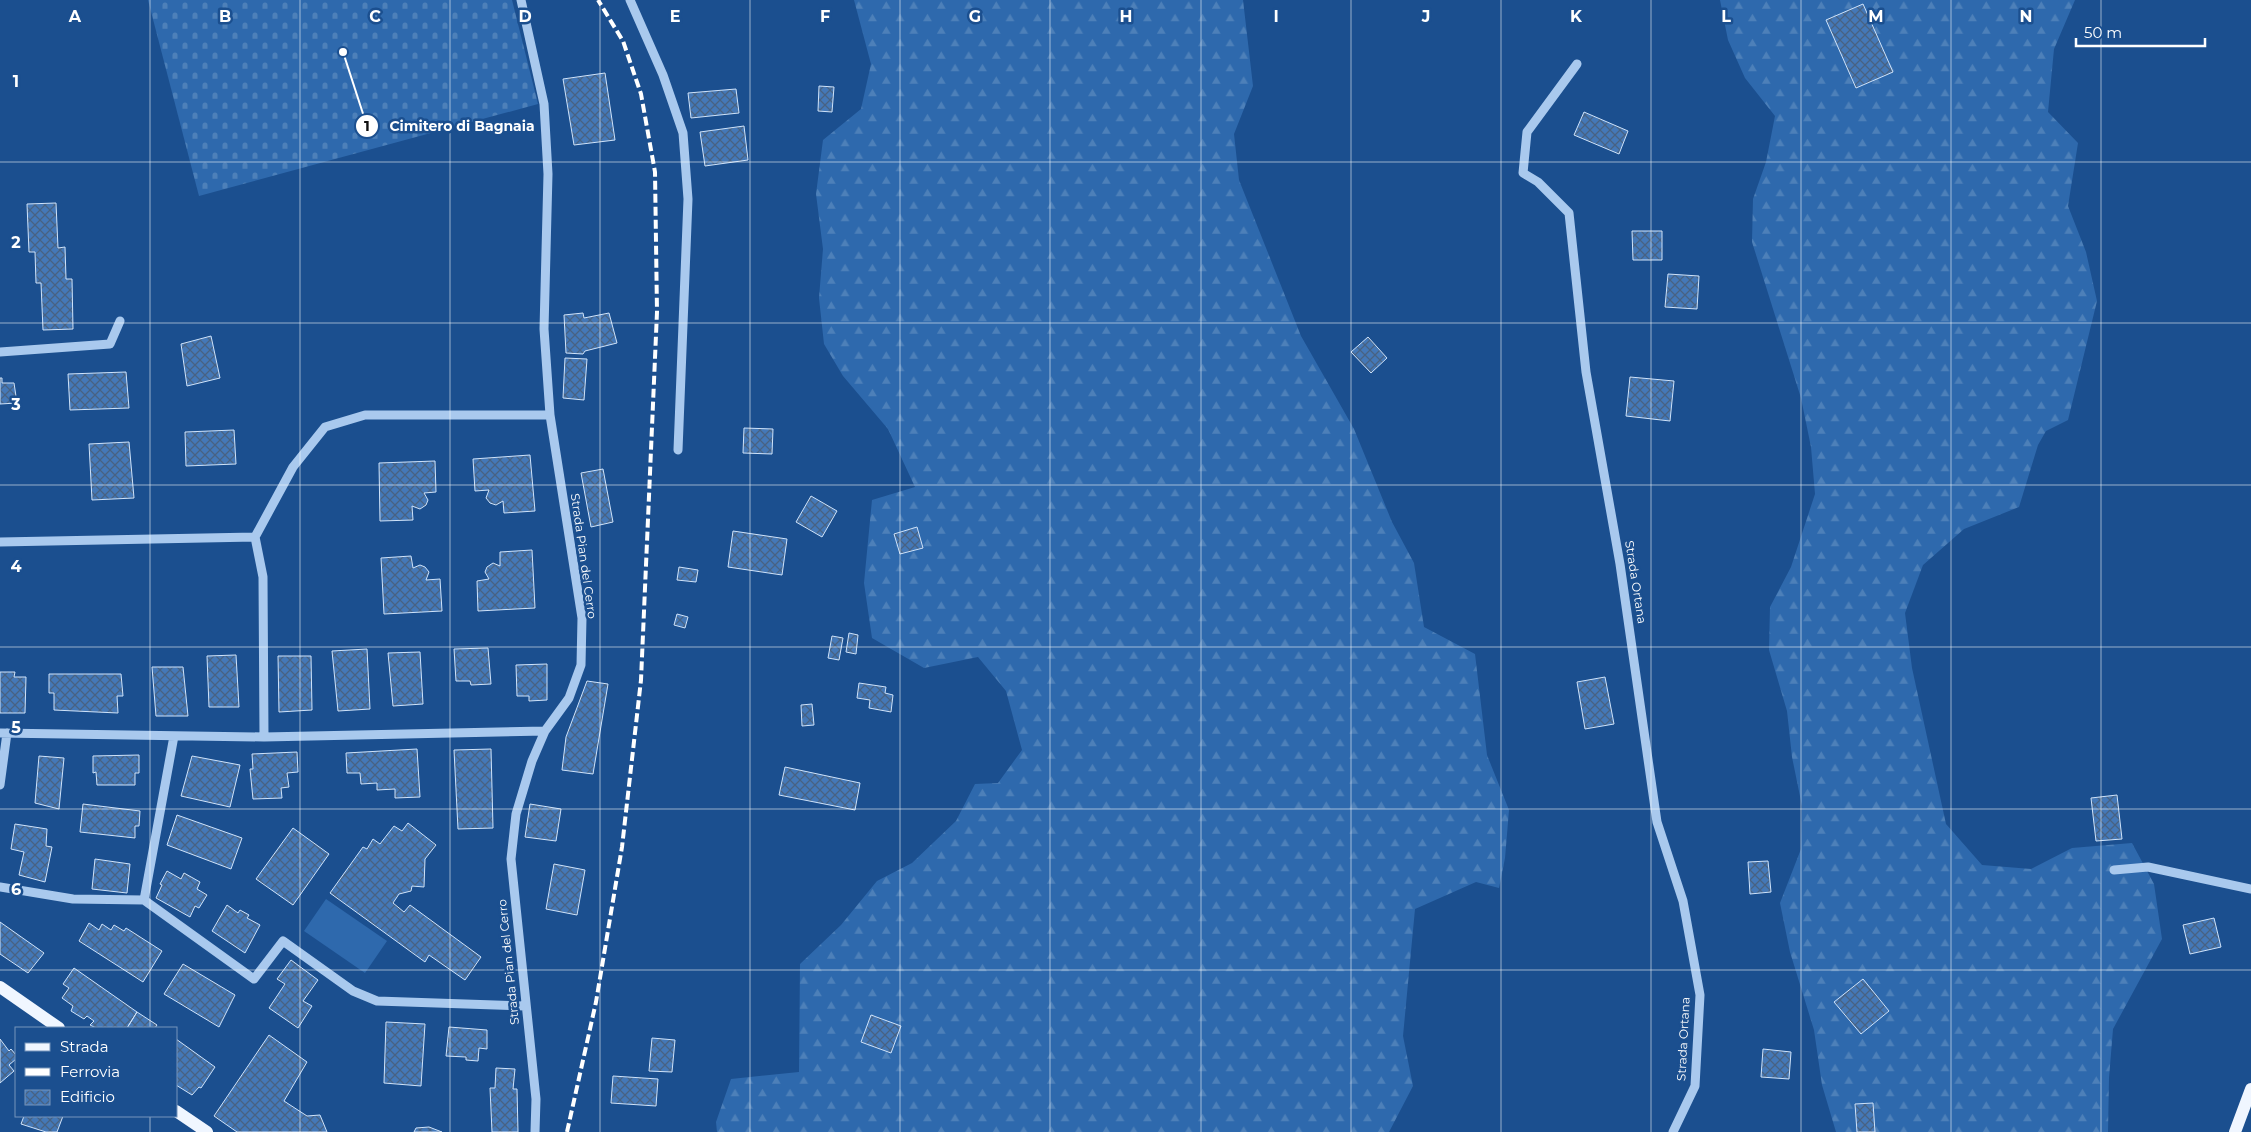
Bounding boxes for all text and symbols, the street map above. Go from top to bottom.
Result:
text: A [68,7,82,26]
text: B [219,7,231,26]
text: C [369,7,381,26]
text: D [518,7,532,26]
text: E [670,7,680,26]
text: F [820,7,830,26]
text: G [969,7,981,26]
text: H [1120,7,1132,26]
text: I [1273,7,1279,26]
text: J [1421,7,1430,26]
text: K [1570,7,1583,26]
text: L [1721,7,1731,26]
text: M [1868,7,1884,26]
text: N [2020,7,2032,26]
scale bar [2076,15,2205,47]
text: 50 m [2084,23,2122,42]
text: 1 [13,72,19,91]
callout: Cimitero di Bagnaia [354,111,545,140]
text: 1 [364,116,370,135]
text: Cimitero di Bagnaia [389,117,535,135]
text: 2 [11,233,21,252]
text: 3 [10,395,21,414]
street label: Strada Pian del Cerro [568,492,600,620]
street label: Strada Ortana [1622,539,1650,625]
text: 4 [10,557,22,576]
text: 5 [11,718,21,737]
text: 6 [11,880,21,899]
street label: Strada Pian del Cerro [494,898,522,1026]
street label: Strada Ortana [1673,997,1693,1081]
legend [15,1027,178,1117]
text: Strada [60,1037,109,1056]
text: Ferrovia [60,1062,120,1081]
text: Edificio [60,1087,115,1106]

